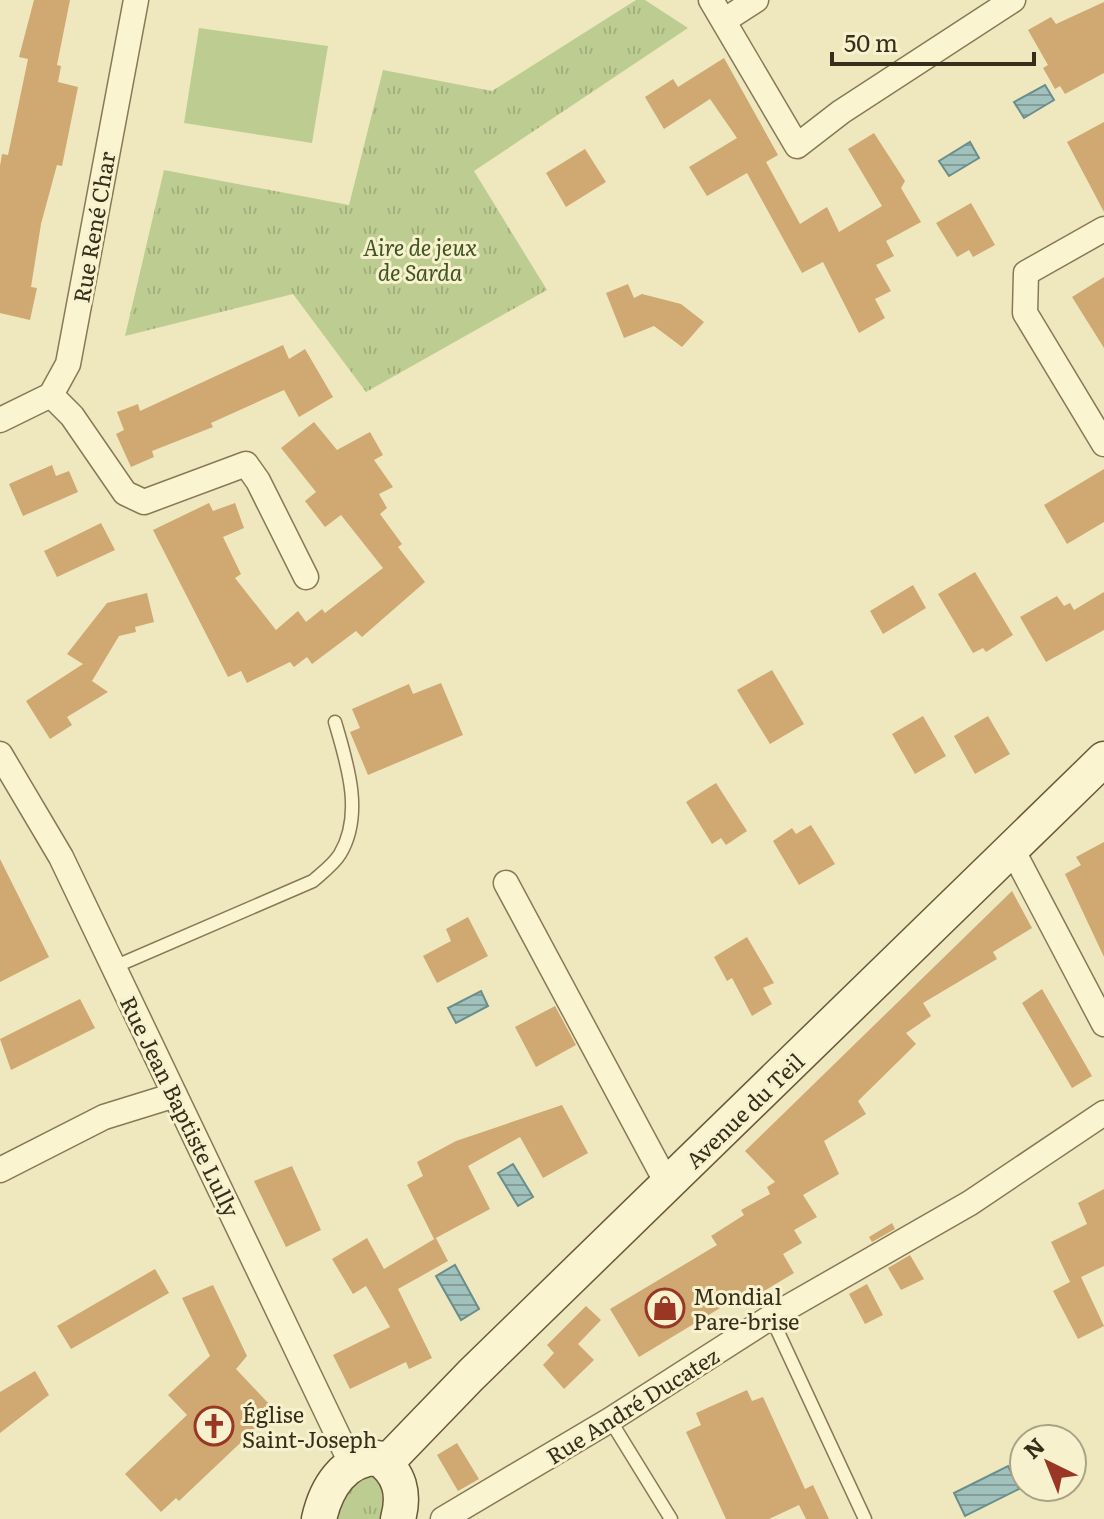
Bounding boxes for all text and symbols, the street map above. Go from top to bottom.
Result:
scale bar [832,16,1034,66]
text: 50 m [844,24,898,59]
street label: Rue René Char [63,148,123,305]
park label: Aire de jeux de Sarda [363,230,477,288]
street label: Rue Jean Baptiste Lully [113,990,249,1222]
street label: Avenue du Teil [677,1045,811,1175]
place label: Mondial Pare-brise [693,1279,800,1337]
shop icon: Mondial Pare-brise [644,1287,686,1329]
street label: Rue André Ducatez [539,1338,725,1471]
place label: Église Saint-Joseph [242,1397,377,1455]
church icon: Église Saint-Joseph [193,1405,235,1447]
north arrow [1008,1423,1088,1503]
text: N [1015,1429,1051,1466]

